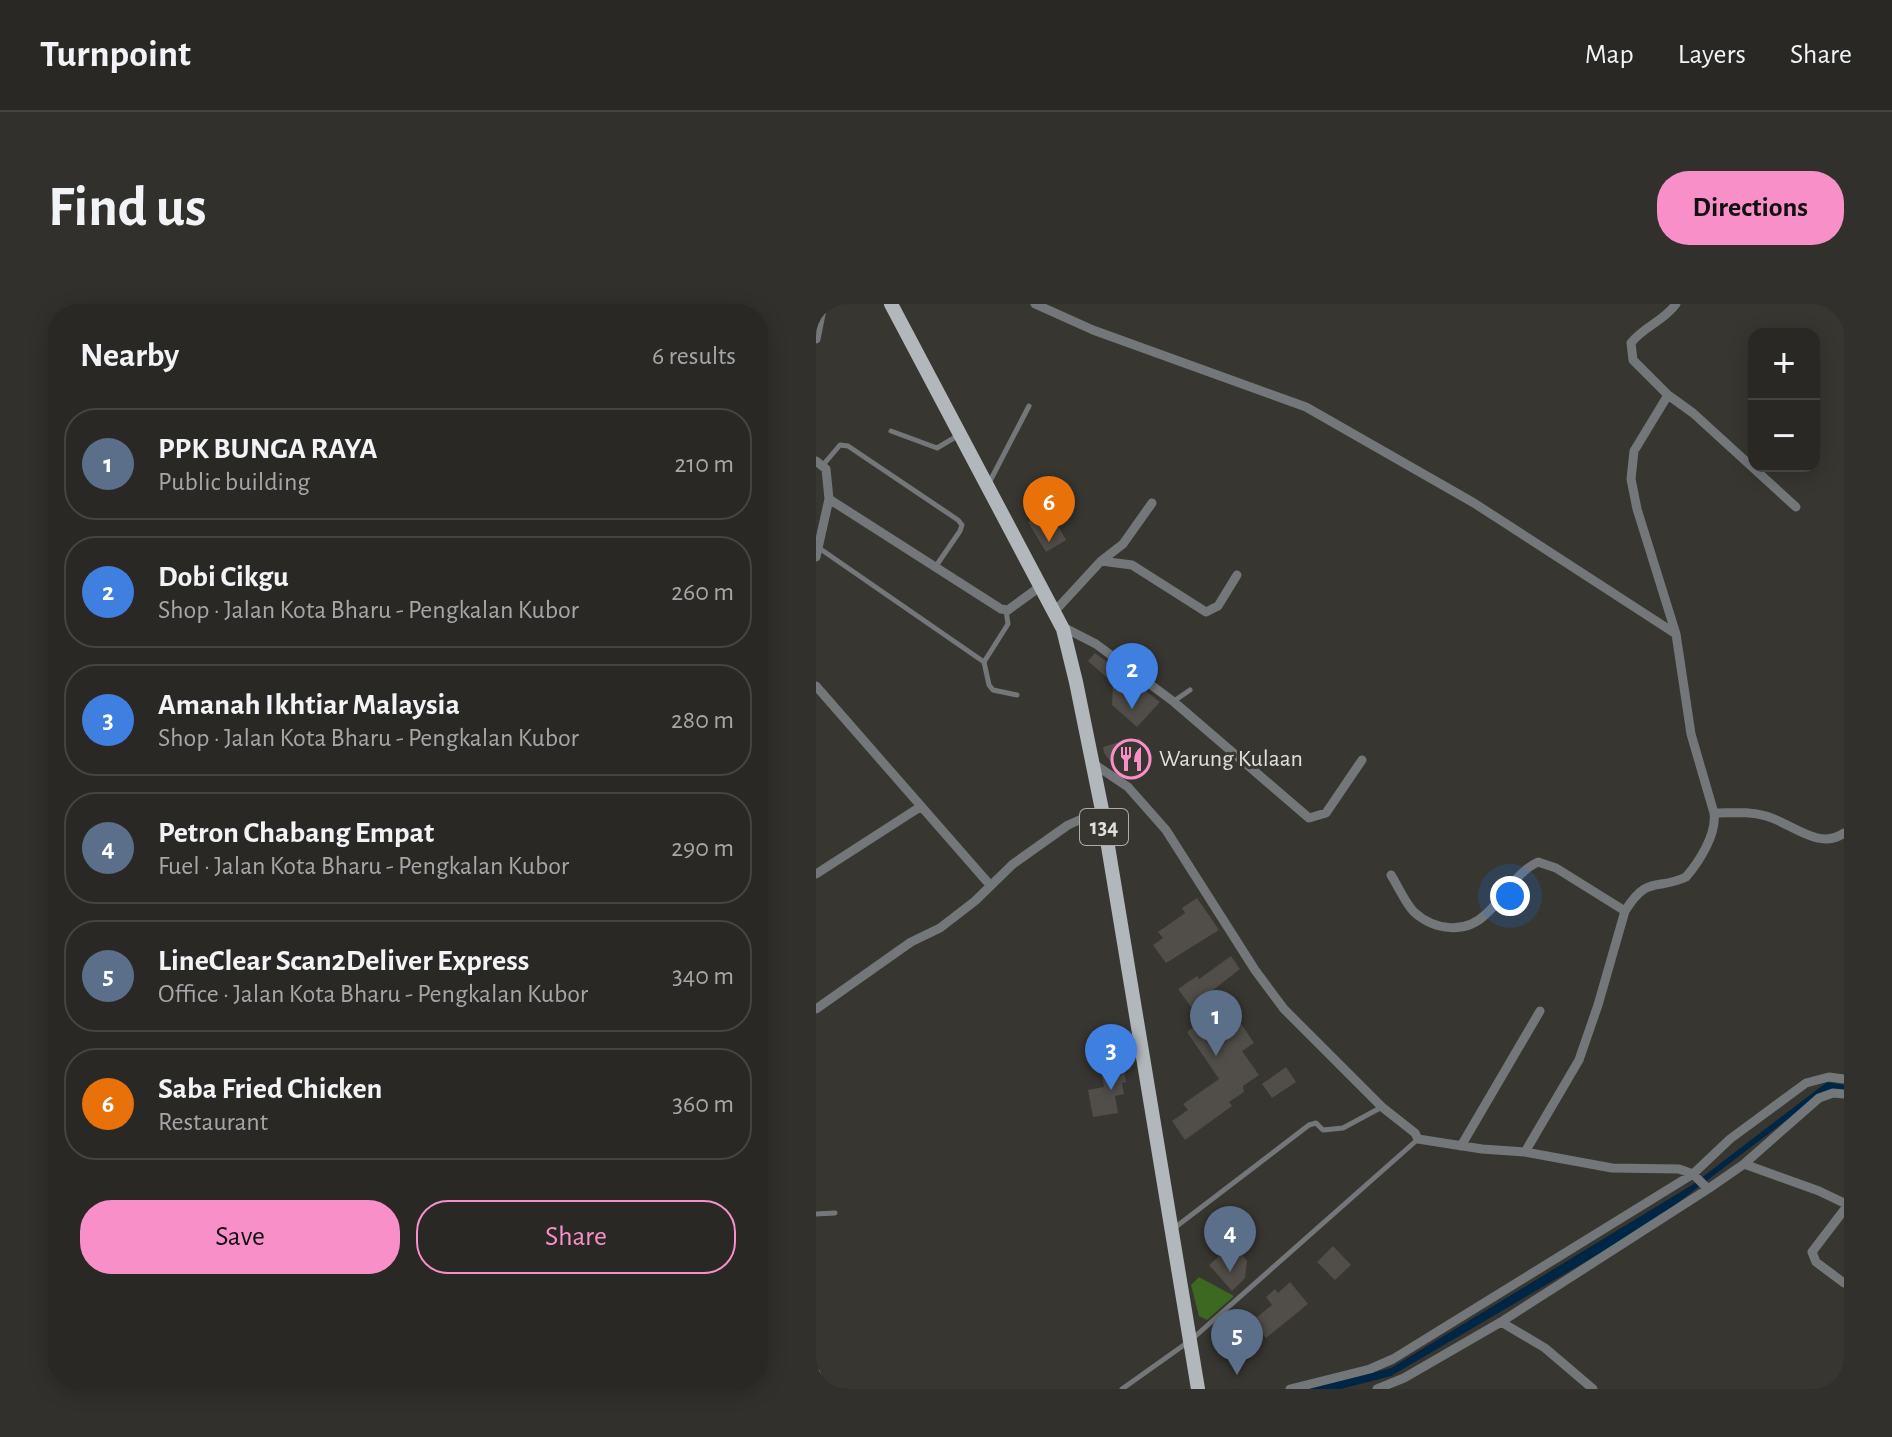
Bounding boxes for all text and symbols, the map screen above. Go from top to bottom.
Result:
text: Turnpoint [40,36,191,74]
text: Map [1585,41,1634,69]
text: Layers [1678,41,1746,69]
text: Share [1790,41,1852,69]
button: Directions [1657,171,1844,245]
text: Find us [48,180,206,236]
map controls [1748,328,1820,472]
button: + [1748,328,1820,400]
text: Nearby [80,339,179,373]
text: 6 results [652,343,736,369]
button: − [1748,400,1820,472]
text: PPK BUNGA RAYA [158,434,378,464]
text: 1 [103,451,113,477]
text: 210 m [674,451,734,477]
text: Public building [158,469,310,495]
pin: 6 [1023,476,1075,542]
text: Dobi Cikgu [158,562,289,592]
text: 2 [102,579,114,605]
text: 260 m [671,579,734,605]
text: Shop · Jalan Kota Bharu - Pengkalan Kubor [158,597,579,623]
pin: 2 [1106,643,1158,709]
text: Amanah Ikhtiar Malaysia [158,690,460,720]
text: 3 [102,707,114,733]
text: 280 m [671,707,734,733]
text: Shop · Jalan Kota Bharu - Pengkalan Kubor [158,725,579,751]
restaurant icon: Warung Kulaan [1110,738,1152,780]
place label: Warung Kulaan [1159,747,1303,771]
road number: 134 [1080,809,1128,845]
text: Petron Chabang Empat [158,818,434,848]
text: 4 [101,835,115,861]
text: 290 m [671,835,734,861]
text: Fuel · Jalan Kota Bharu - Pengkalan Kubor [158,853,569,879]
your location [1490,876,1530,916]
text: LineClear Scan2Deliver Express [158,946,529,976]
text: 5 [102,963,114,989]
text: 340 m [672,963,734,989]
text: Office · Jalan Kota Bharu - Pengkalan Kubor [158,981,588,1007]
pin: 1 [1190,990,1242,1056]
pin: 3 [1085,1024,1137,1090]
text: Saba Fried Chicken [158,1074,383,1104]
text: 6 [102,1091,114,1117]
text: 360 m [672,1091,734,1117]
text: Restaurant [158,1109,268,1135]
button: Save [80,1200,400,1274]
button: Share [416,1200,736,1274]
pin: 4 [1204,1206,1256,1272]
pin: 5 [1211,1309,1263,1375]

